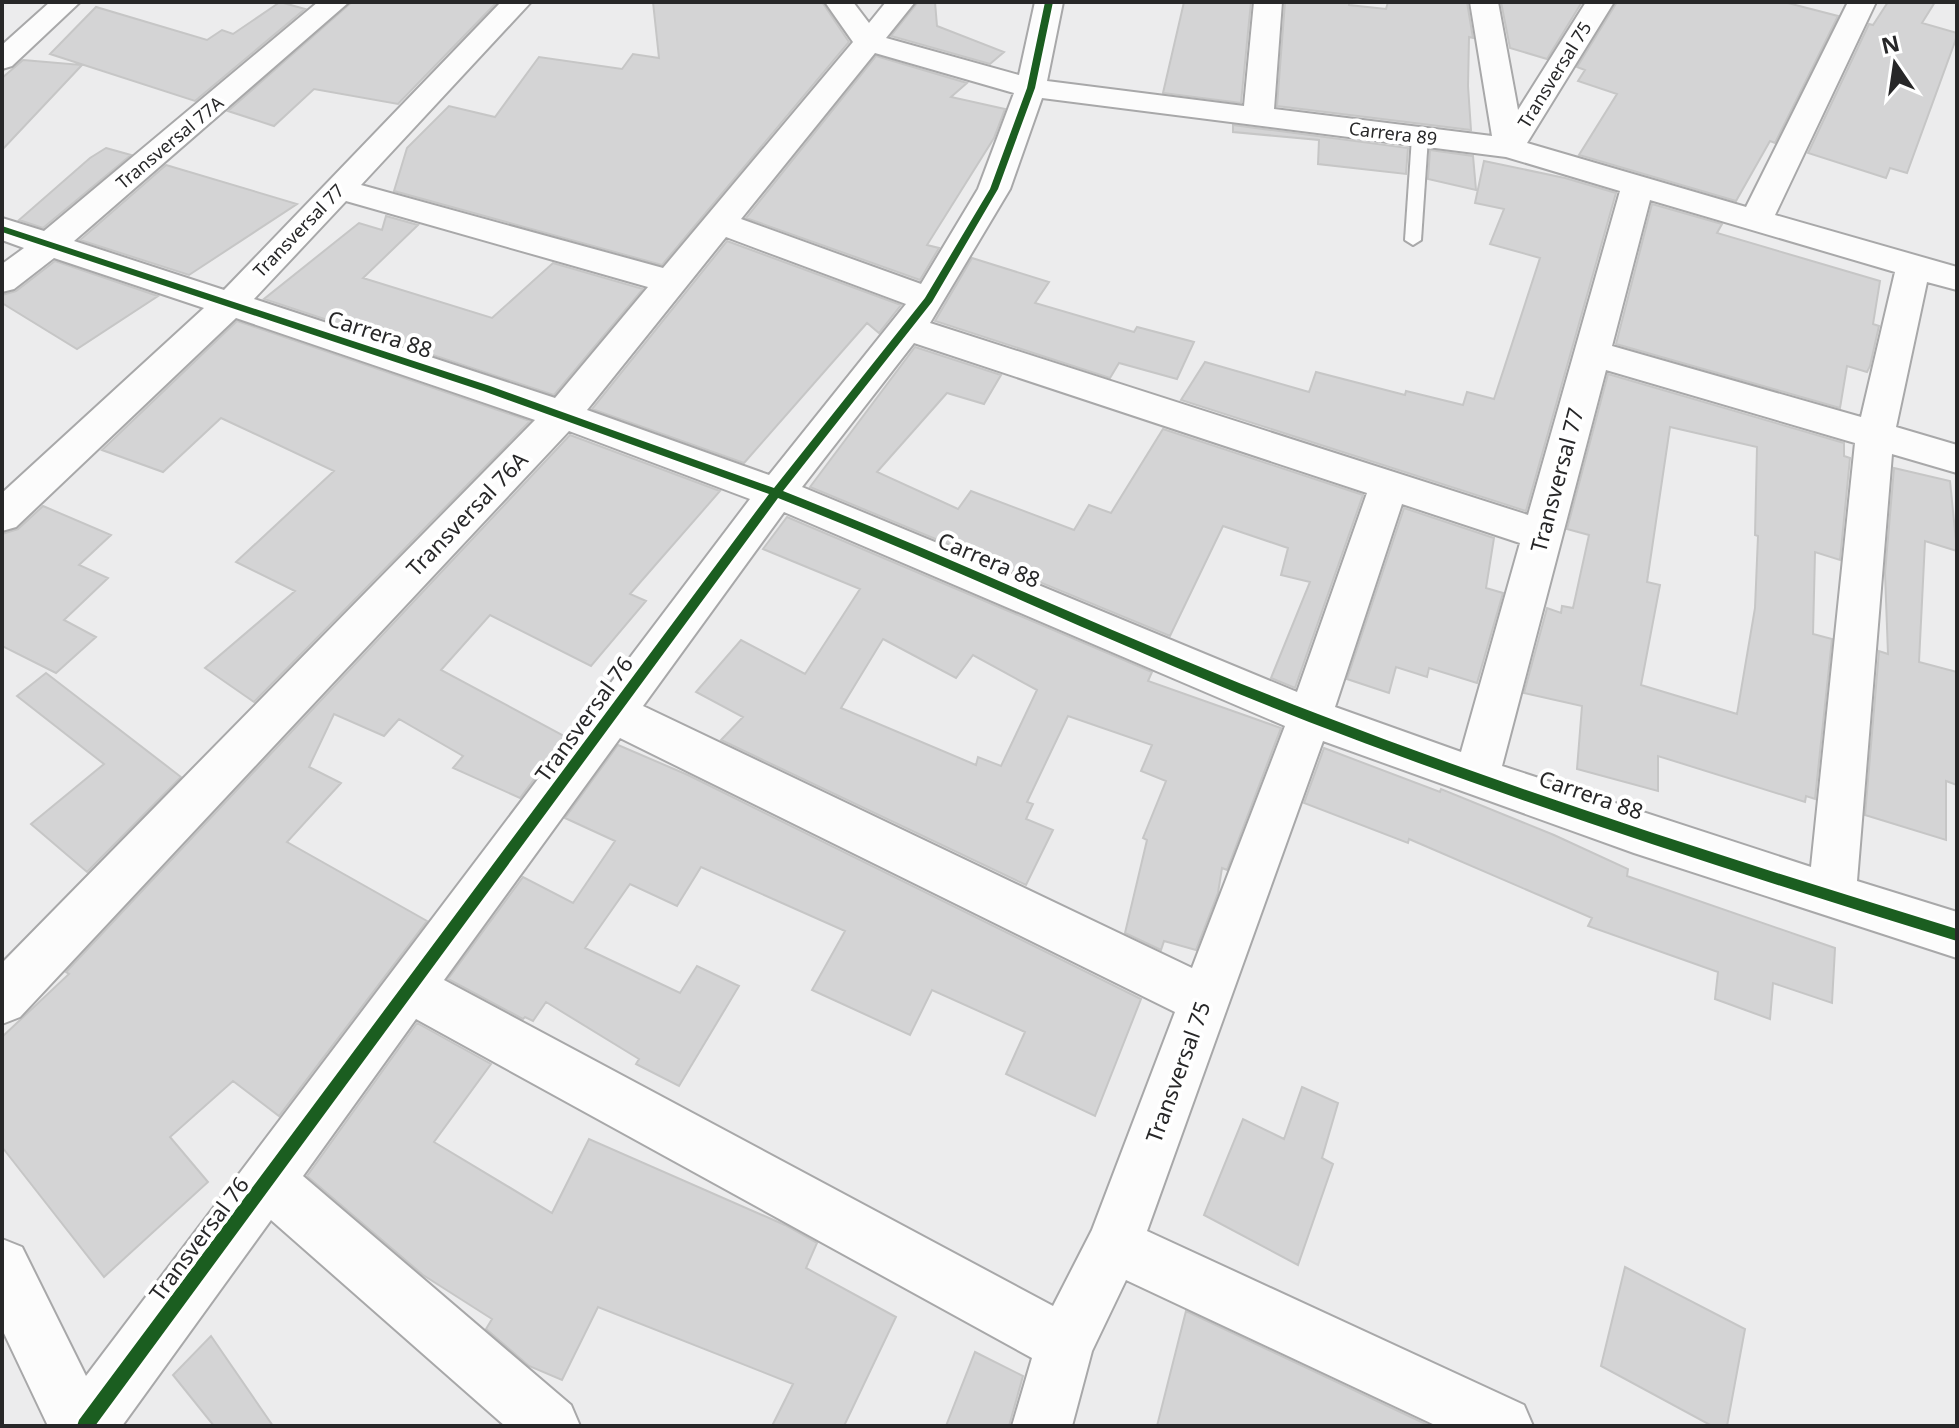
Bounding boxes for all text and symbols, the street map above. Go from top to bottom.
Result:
street label: Transversal 75 [1512,17,1596,132]
north arrow [1855,24,1935,104]
text: N [1878,27,1902,60]
street label: Transversal 77A [111,90,228,194]
street label: Carrera 89 [1348,116,1439,150]
street label: Transversal 77 [247,178,349,282]
street label: Carrera 88 [324,302,436,364]
street label: Transversal 77 [1522,404,1590,555]
street label: Transversal 76A [399,444,534,582]
street label: Carrera 88 [934,524,1045,594]
street label: Transversal 76 [527,650,639,787]
street label: Carrera 88 [1535,762,1647,826]
street label: Transversal 75 [1138,997,1217,1147]
street label: Transversal 76 [142,1170,255,1307]

